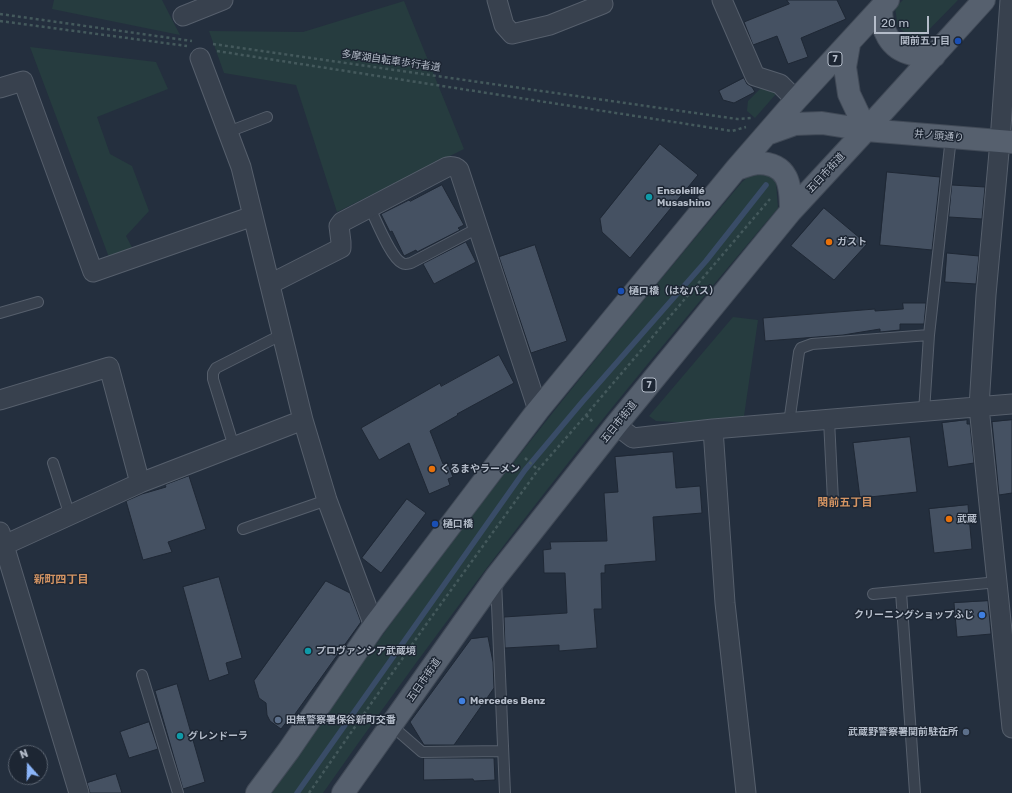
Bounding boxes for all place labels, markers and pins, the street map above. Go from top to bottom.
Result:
place label: 関前五丁目 [900,35,950,47]
marker: 関前五丁目 [953,36,963,46]
place label: Ensoleillé Musashino [657,185,711,208]
marker: Ensoleillé Musashino [644,192,654,202]
place label: ガスト [837,236,867,248]
marker: ガスト [824,237,834,247]
place label: 樋口橋（はなバス） [629,285,719,297]
marker: 樋口橋（はなバス） [616,286,626,296]
place label: くるまやラーメン [440,463,520,475]
marker: くるまやラーメン [427,464,437,474]
place label: 武蔵 [957,513,977,525]
marker: 武蔵 [944,514,954,524]
place label: 樋口橋 [443,518,473,530]
marker: 樋口橋 [430,519,440,529]
place label: クリーニングショップふじ [854,609,974,621]
marker: クリーニングショップふじ [977,610,987,620]
place label: プロヴァンシア武蔵境 [316,645,416,657]
marker: プロヴァンシア武蔵境 [303,646,313,656]
place label: Mercedes Benz [470,695,545,707]
marker: Mercedes Benz [457,696,467,706]
place label: 田無警察署保谷新町交番 [286,714,396,726]
marker: 田無警察署保谷新町交番 [273,715,283,725]
place label: 武蔵野警察署関前駐在所 [848,726,958,738]
marker: 武蔵野警察署関前駐在所 [961,727,971,737]
place label: グレンドーラ [188,730,248,742]
marker: グレンドーラ [175,731,185,741]

